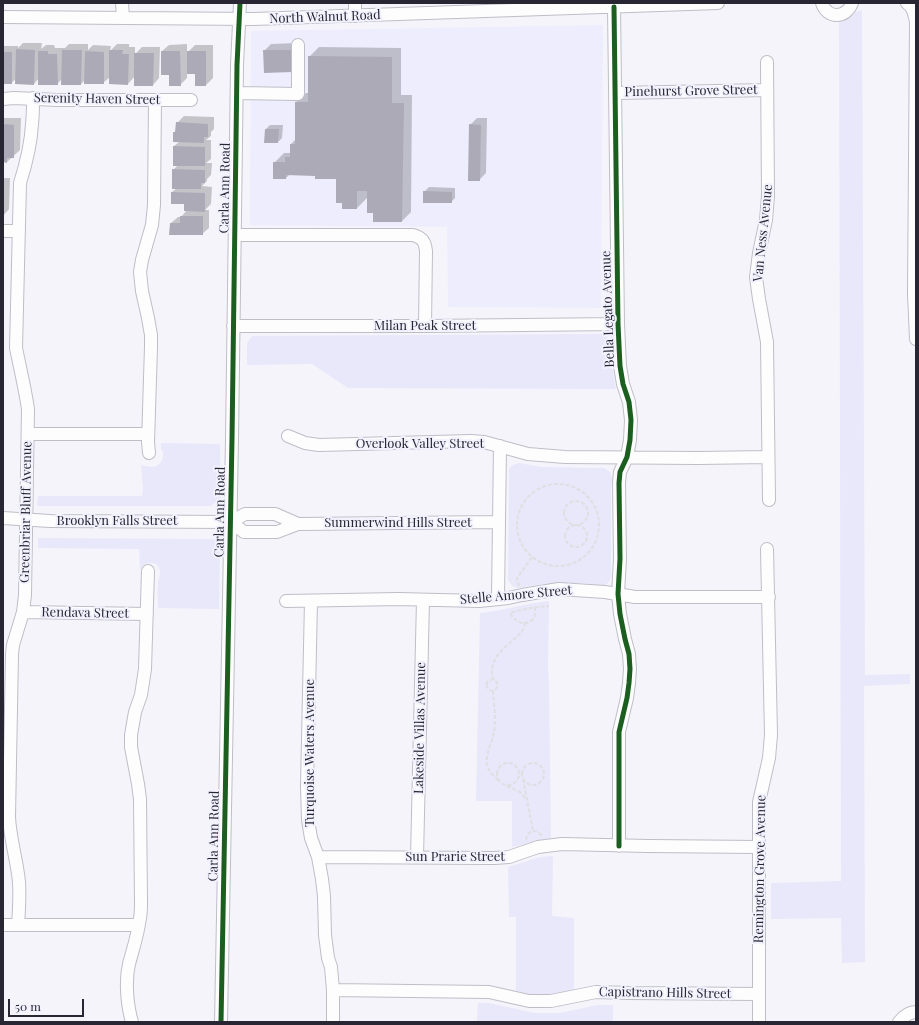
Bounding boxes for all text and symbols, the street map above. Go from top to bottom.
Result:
street label: North Walnut Road [269,7,381,27]
street label: Pinehurst Grove Street [624,82,758,100]
street label: Serenity Haven Street [34,90,160,108]
street label: Carla Ann Road [216,142,234,234]
street label: Van Ness Avenue [750,183,776,283]
street label: Bella Legato Avenue [598,250,618,368]
street label: Milan Peak Street [374,318,476,334]
street label: Overlook Valley Street [356,436,484,452]
street label: Greenbriar Bluff Avenue [17,441,35,583]
street label: Carla Ann Road [211,466,229,558]
street label: Brooklyn Falls Street [57,513,177,529]
street label: Summerwind Hills Street [324,515,472,531]
street label: Stelle Amore Street [459,582,573,608]
street label: Rendava Street [41,604,129,622]
street label: Lakeside Villas Avenue [411,662,429,794]
street label: Turquoise Waters Avenue [302,679,318,827]
street label: Carla Ann Road [205,790,223,882]
street label: Remington Grove Avenue [751,795,769,943]
street label: Sun Prarie Street [405,849,505,865]
street label: Capistrano Hills Street [599,984,731,1002]
scale bar [10,991,86,1017]
text: 50 m [15,998,41,1014]

